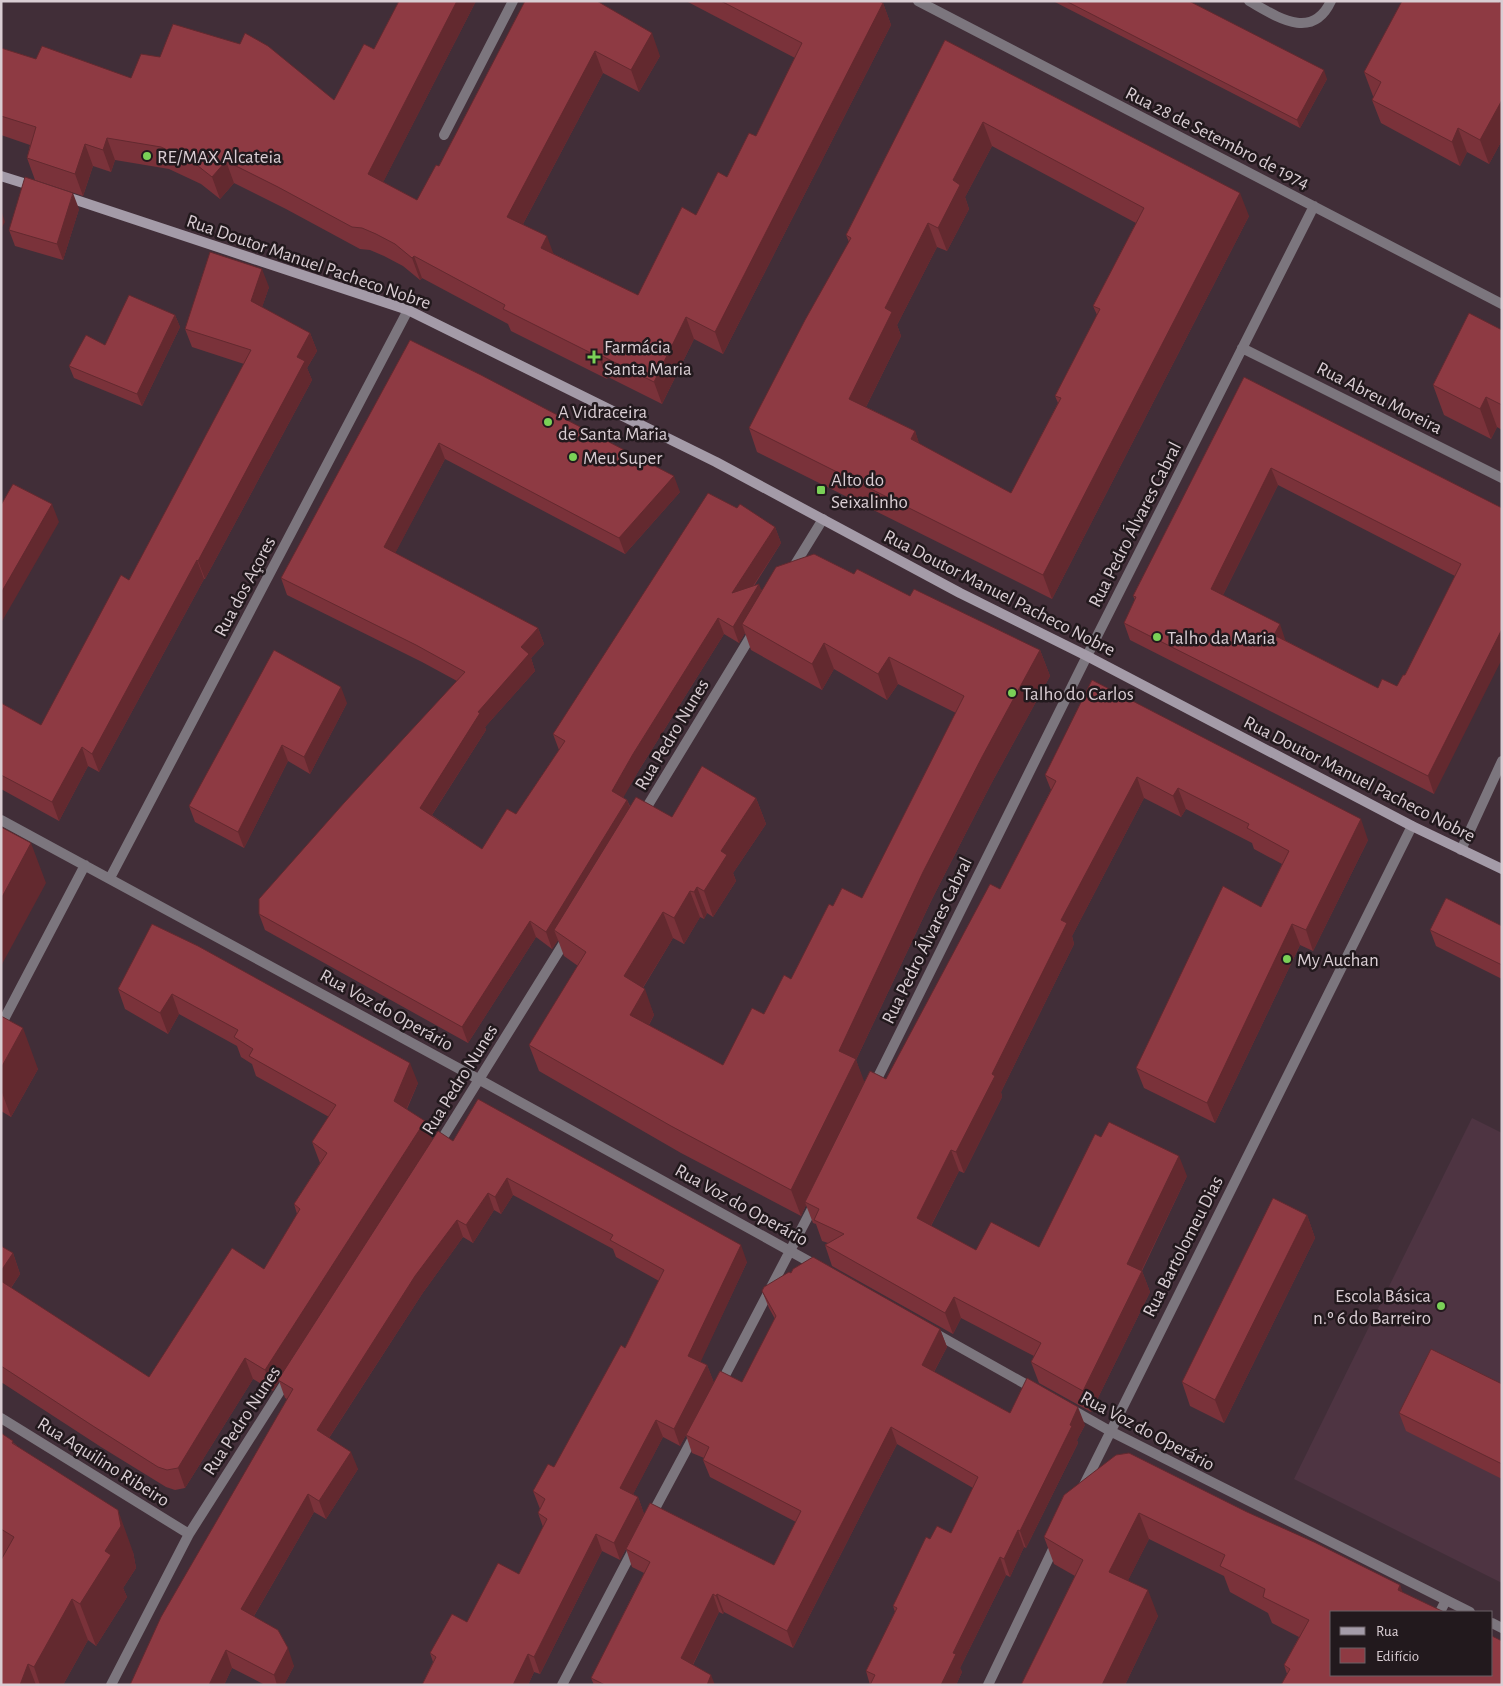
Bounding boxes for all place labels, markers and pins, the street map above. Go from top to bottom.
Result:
place label: RE/MAX Alcateia [157,148,282,167]
marker: RE/MAX Alcateia [141,150,153,162]
place label: Farmácia Santa Maria [604,338,692,379]
marker: Farmácia Santa Maria [588,351,600,363]
place label: A Vidraceira de Santa Maria [558,403,668,444]
marker: A Vidraceira de Santa Maria [542,416,554,428]
place label: Meu Super [583,449,662,468]
marker: Meu Super [567,451,579,463]
place label: Alto do Seixalinho [831,471,908,512]
marker: Alto do Seixalinho [815,484,827,496]
place label: Talho da Maria [1167,629,1276,648]
marker: Talho da Maria [1151,631,1163,643]
place label: Talho do Carlos [1022,685,1134,704]
marker: Talho do Carlos [1006,687,1018,699]
place label: My Auchan [1297,951,1379,970]
marker: My Auchan [1281,953,1293,965]
place label: Escola Básica n.º 6 do Barreiro [1313,1287,1431,1328]
marker: Escola Básica n.º 6 do Barreiro [1435,1300,1447,1312]

